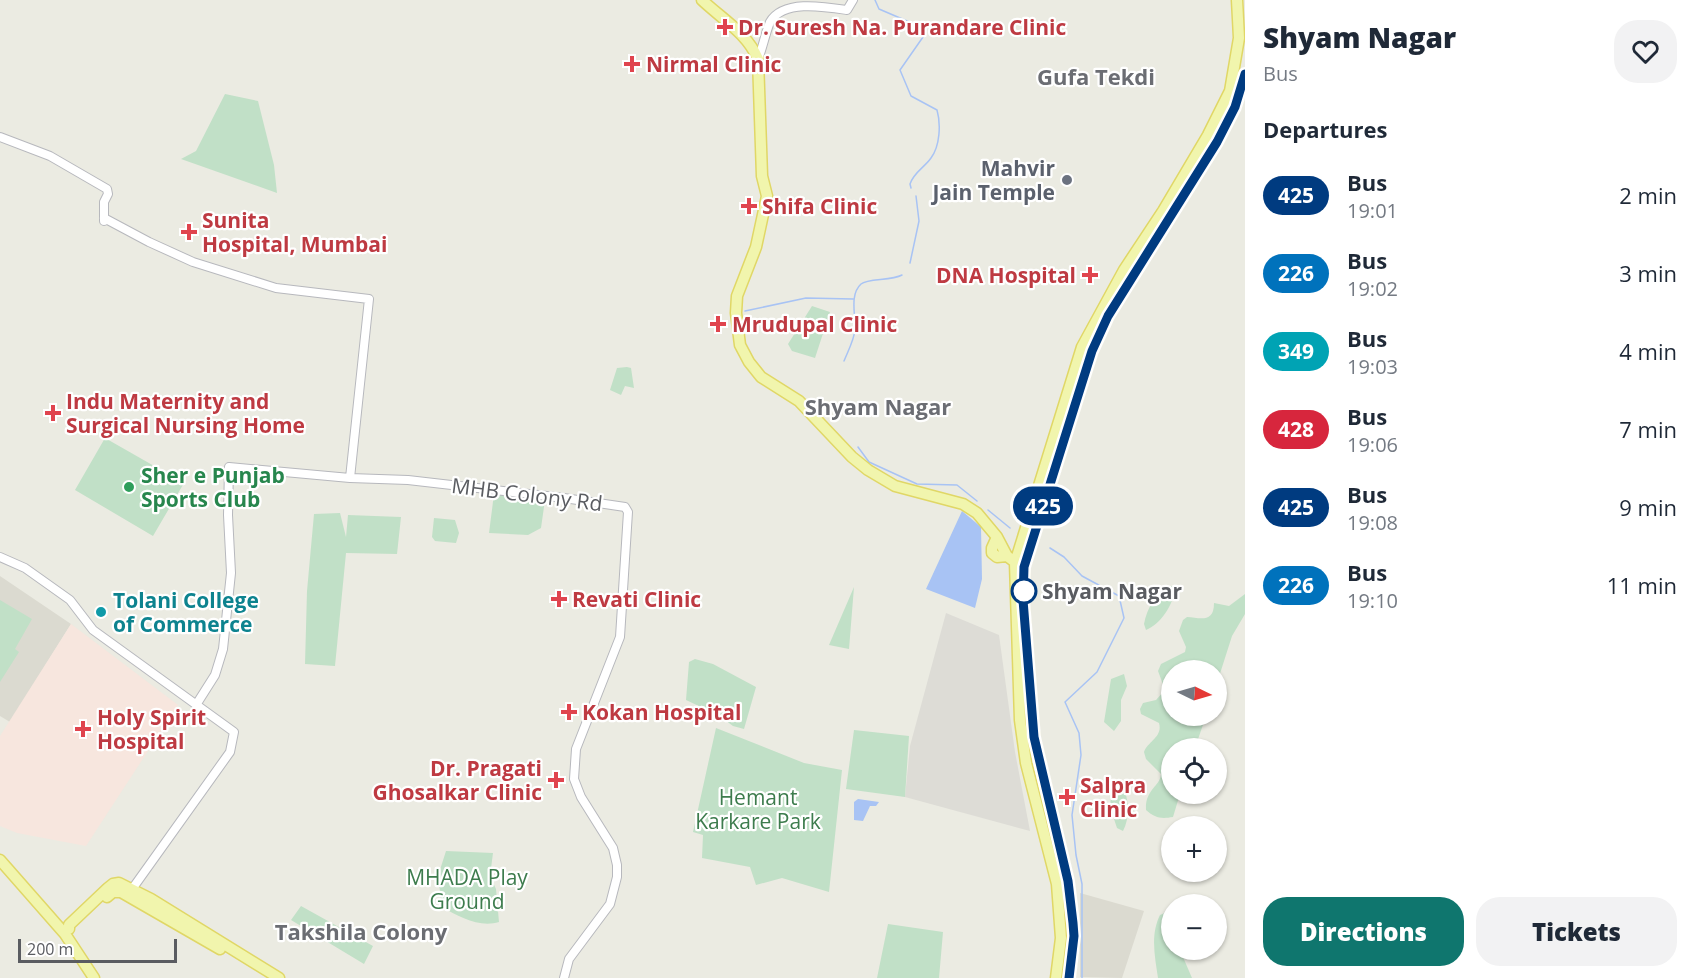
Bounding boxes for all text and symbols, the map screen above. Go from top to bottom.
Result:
place label: Dr. Suresh Na. Purandare Clinic [738,13,1067,41]
marker: Dr. Suresh Na. Purandare Clinic [716,18,734,36]
text: Shyam Nagar [1263,18,1456,56]
button: heart [1614,20,1677,83]
place label: Nirmal Clinic [646,50,782,78]
marker: Nirmal Clinic [623,55,641,73]
text: Bus [1263,60,1298,87]
district label: Gufa Tekdi [1037,61,1155,91]
text: Departures [1263,114,1387,144]
place label: Mahvir Jain Temple [930,154,1055,206]
text: Bus [1347,167,1387,197]
marker: Mahvir Jain Temple [1060,173,1074,187]
text: 2 min [1619,180,1677,210]
text: 425 [1278,181,1314,209]
place label: Shifa Clinic [762,192,877,220]
marker: Shifa Clinic [740,197,758,215]
text: 19:01 [1347,197,1398,224]
place label: Sunita Hospital, Mumbai [202,206,387,258]
marker: Sunita Hospital, Mumbai [180,223,198,241]
text: Bus [1347,245,1387,275]
text: 3 min [1619,258,1677,288]
text: 226 [1278,259,1314,287]
place label: DNA Hospital [936,261,1076,289]
marker: DNA Hospital [1081,266,1099,284]
text: 19:02 [1347,275,1398,302]
place label: Mrudupal Clinic [732,310,897,338]
marker: Mrudupal Clinic [709,315,727,333]
text: Bus [1347,323,1387,353]
text: 4 min [1619,336,1677,366]
text: 349 [1278,337,1314,365]
text: 19:03 [1347,353,1398,380]
place label: Indu Maternity and Surgical Nursing Home [66,387,305,439]
district label: Shyam Nagar [805,391,951,421]
text: Bus [1347,401,1387,431]
marker: Indu Maternity and Surgical Nursing Home [44,404,62,422]
text: 7 min [1619,414,1677,444]
text: 428 [1278,415,1314,443]
text: 19:06 [1347,431,1398,458]
place label: Sher e Punjab Sports Club [141,461,285,513]
street label: MHB Colony Rd [450,471,604,517]
text: Bus [1347,479,1387,509]
marker: Sher e Punjab Sports Club [122,480,136,494]
line badge: 425 [1008,486,1078,526]
text: 425 [1025,492,1061,520]
text: 9 min [1619,492,1677,522]
text: 425 [1278,493,1314,521]
text: 19:08 [1347,509,1398,536]
text: Bus [1347,557,1387,587]
text: 11 min [1607,570,1677,600]
text: 226 [1278,571,1314,599]
place label: Shyam Nagar [1042,577,1182,605]
marker: Shyam Nagar [1011,578,1037,604]
place label: Revati Clinic [572,585,701,613]
place label: Tolani College of Commerce [113,586,259,638]
text: 19:10 [1347,587,1398,614]
marker: Revati Clinic [550,590,568,608]
marker: Tolani College of Commerce [94,605,108,619]
north arrow [1161,660,1227,726]
map controls [1161,660,1227,960]
place label: Kokan Hospital [582,698,741,726]
place label: Holy Spirit Hospital [97,703,206,755]
marker: Kokan Hospital [560,703,578,721]
marker: Holy Spirit Hospital [74,720,92,738]
button: locate [1161,738,1227,804]
place label: Dr. Pragati Ghosalkar Clinic [373,754,542,806]
marker: Dr. Pragati Ghosalkar Clinic [547,771,565,789]
place label: Salpra Clinic [1080,771,1146,823]
park label: Hemant Karkare Park [695,783,821,835]
marker: Salpra Clinic [1058,788,1076,806]
button: + [1161,816,1227,882]
park label: MHADA Play Ground [406,863,528,915]
button: − [1161,894,1227,960]
button: Directions [1263,897,1464,966]
button: Tickets [1476,897,1677,966]
district label: Takshila Colony [275,916,448,946]
scale bar [18,936,177,964]
text: 200 m [27,938,73,960]

